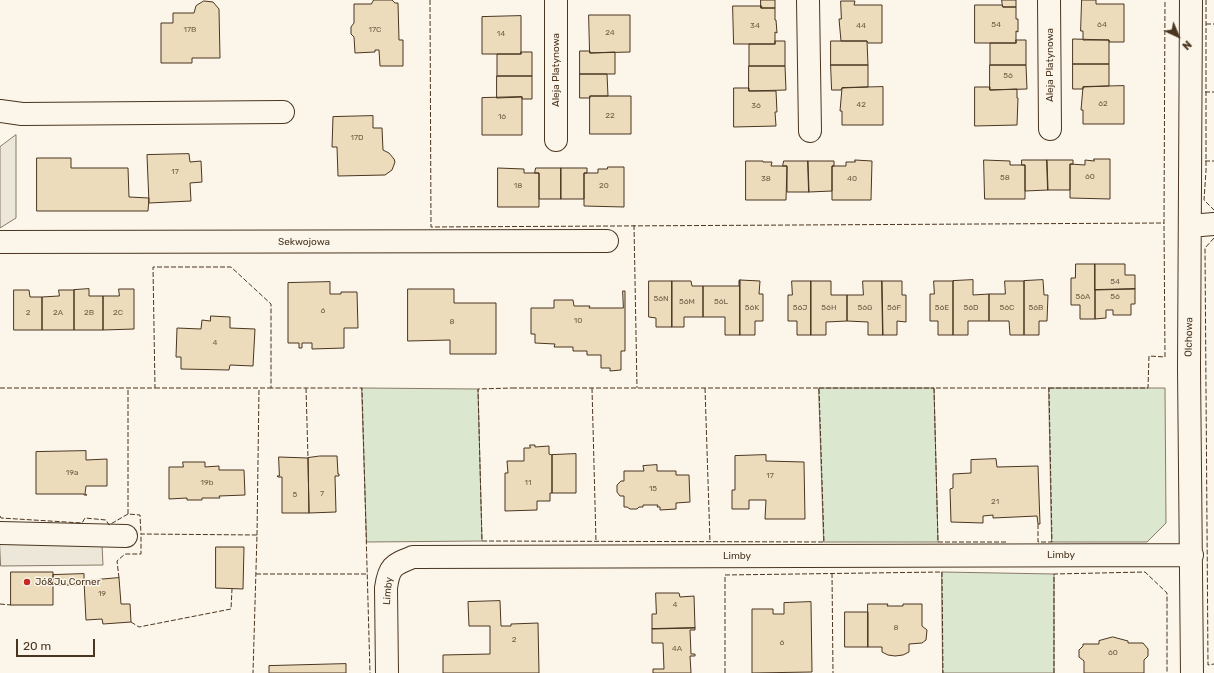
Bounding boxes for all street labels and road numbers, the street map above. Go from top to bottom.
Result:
street label: Aleja Platynowa [1044,28,1056,102]
street label: Aleja Platynowa [550,33,562,107]
street label: Sekwojowa [278,236,330,248]
street label: Olchowa [1183,317,1195,357]
street label: Limby [1047,549,1075,561]
street label: Limby [723,550,751,562]
street label: Limby [381,576,395,606]

